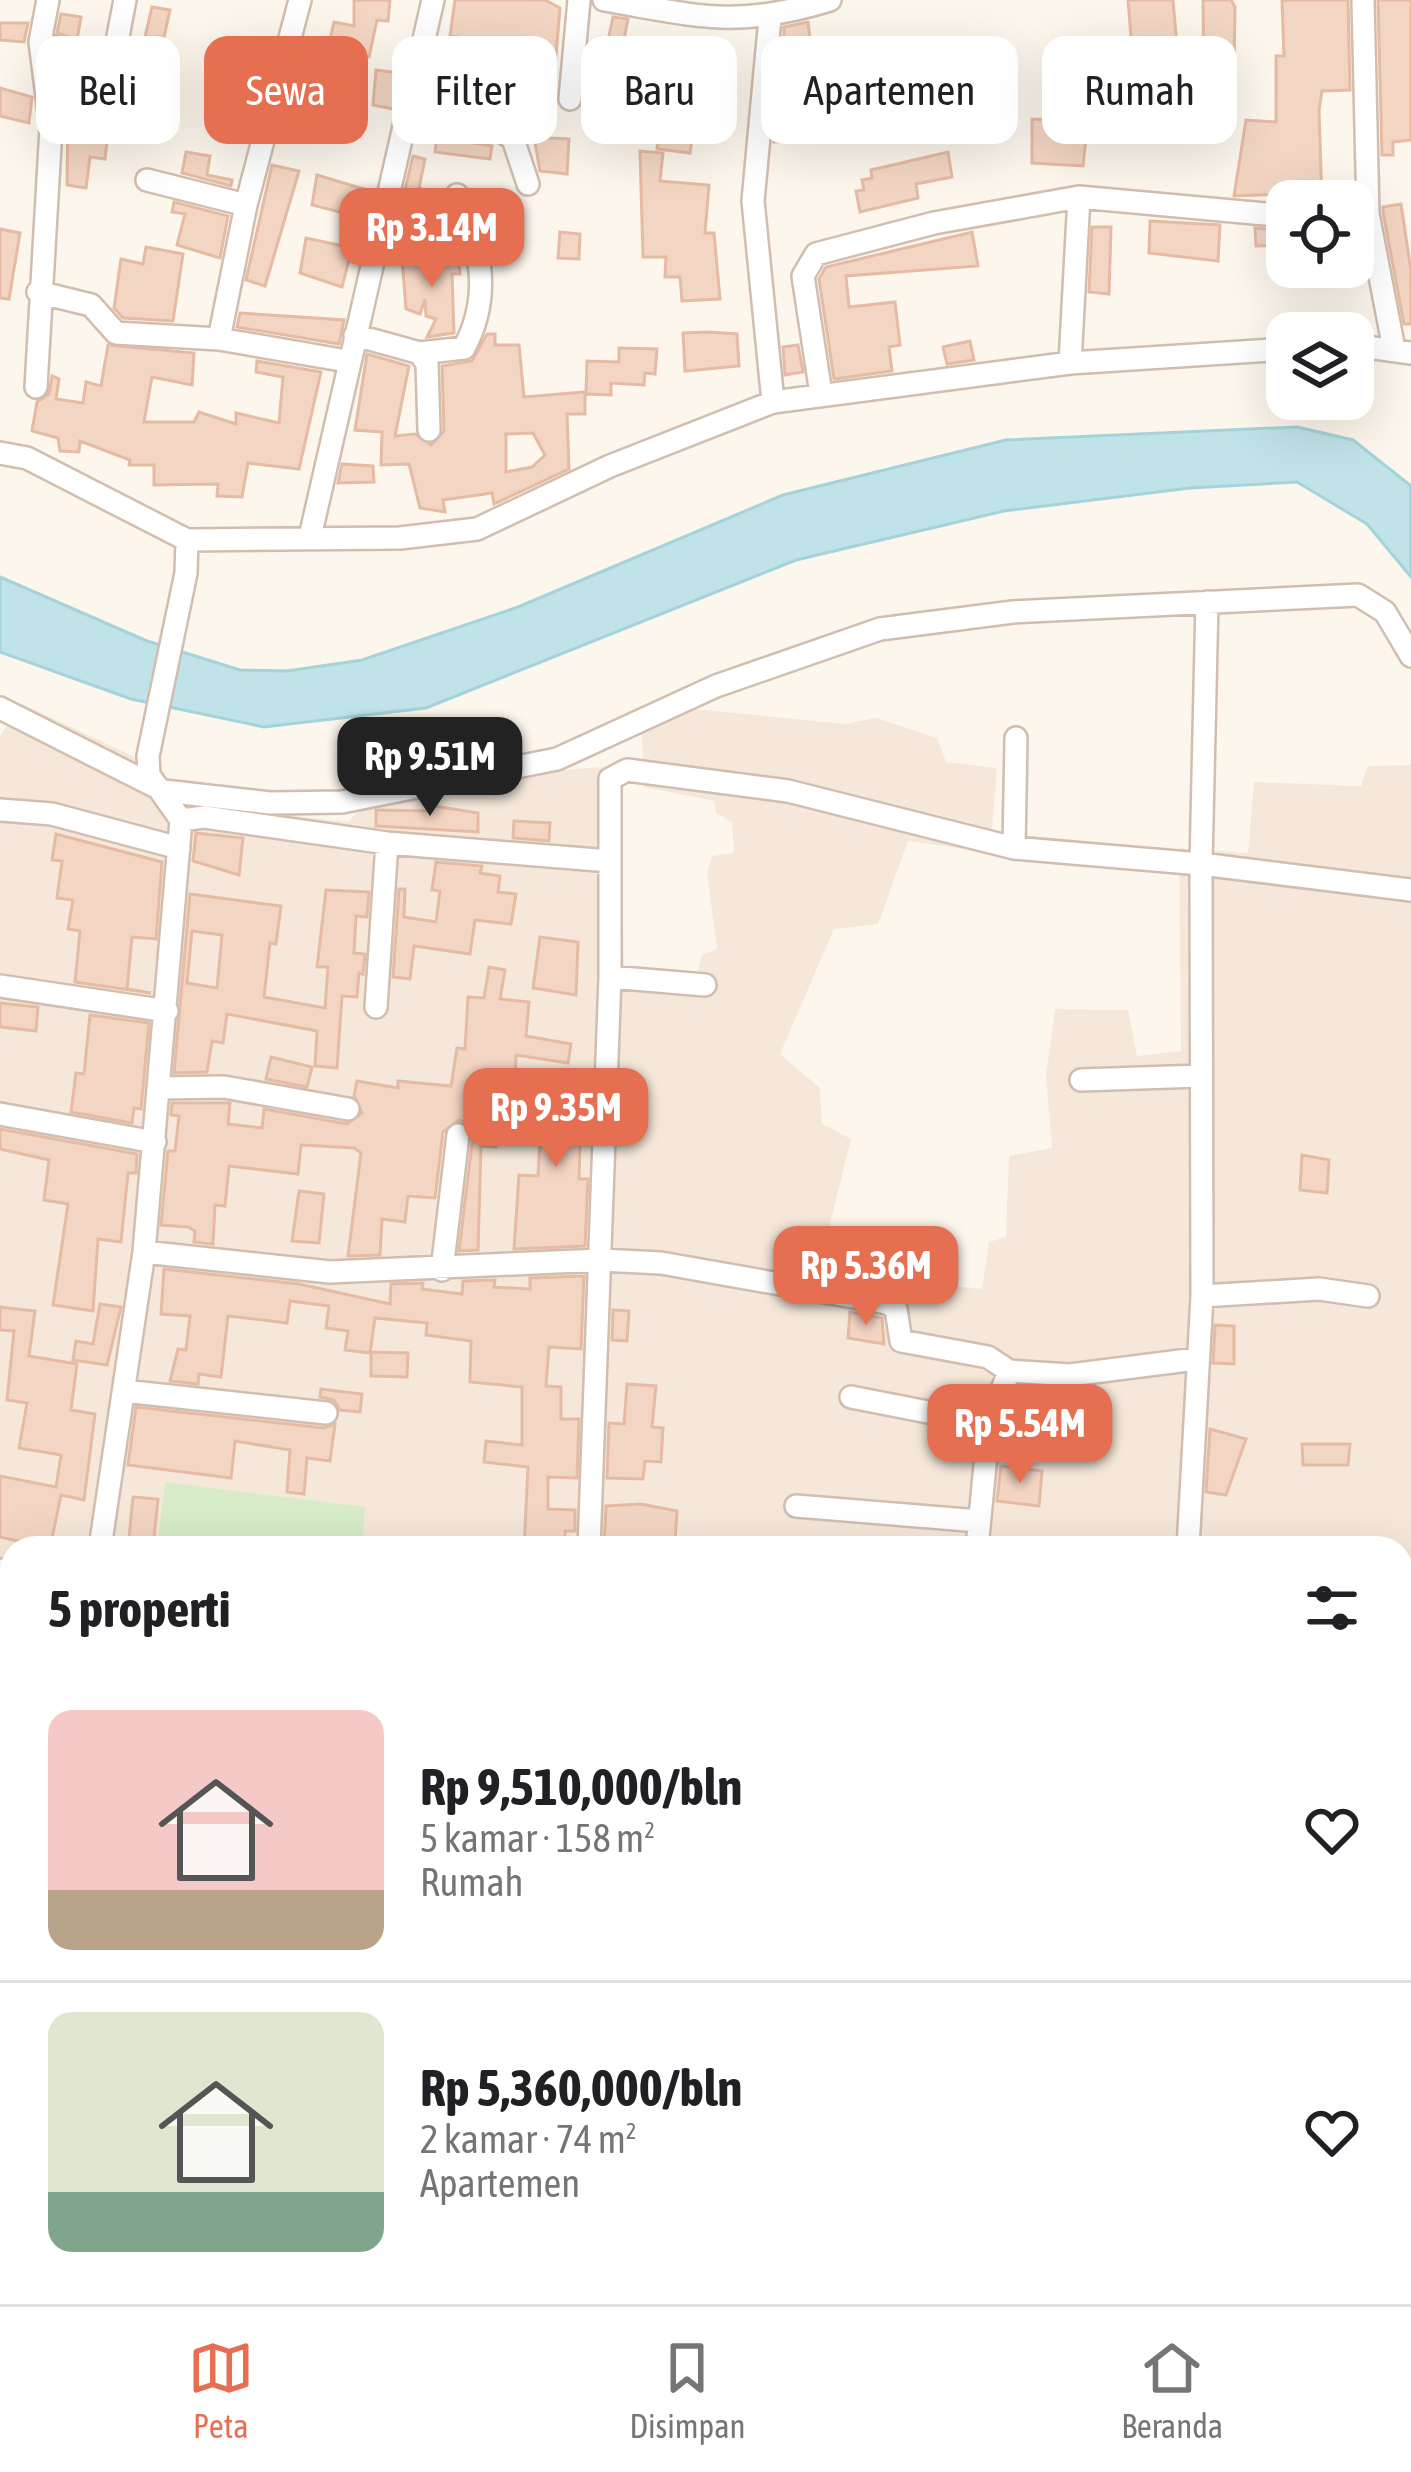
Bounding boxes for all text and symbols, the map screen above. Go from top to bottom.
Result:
chip: Beli [36,36,180,144]
chip: Sewa [204,36,368,144]
chip: Filter [392,36,557,144]
chip: Baru [581,36,737,144]
chip: Apartemen [761,36,1018,144]
chip: Rumah [1042,36,1237,144]
map controls [1266,180,1374,420]
button: locate [1266,180,1374,288]
pin: Rp 3.14M [308,188,556,290]
text: Rp 3.14M [366,205,498,249]
button: layers [1266,312,1374,420]
pin: Rp 9.51M [306,717,554,819]
text: Rp 9.51M [364,734,496,778]
pin: Rp 9.35M [432,1068,680,1170]
text: Rp 9.35M [490,1085,622,1129]
pin: Rp 5.36M [742,1226,990,1328]
text: Rp 5.36M [800,1243,932,1287]
pin: Rp 5.54M [896,1384,1144,1486]
text: Rp 5.54M [954,1401,1086,1445]
icon: filters [1299,1575,1365,1641]
text: 5 properti [48,1579,230,1638]
text: Rp 9,510,000/bln [420,1757,742,1816]
icon: home [144,1758,288,1902]
icon: heart [1299,1797,1365,1863]
text: 5 kamar · 158 m² [420,1816,655,1860]
text: Rumah [420,1860,523,1904]
text: Rp 5,360,000/bln [420,2058,742,2117]
icon: home [144,2060,288,2204]
icon: heart [1299,2099,1365,2165]
text: 2 kamar · 74 m² [420,2117,637,2161]
text: Apartemen [420,2161,580,2205]
tab: Peta [188,2335,254,2445]
tab: Disimpan [629,2335,746,2445]
tab: Beranda [1121,2335,1223,2445]

